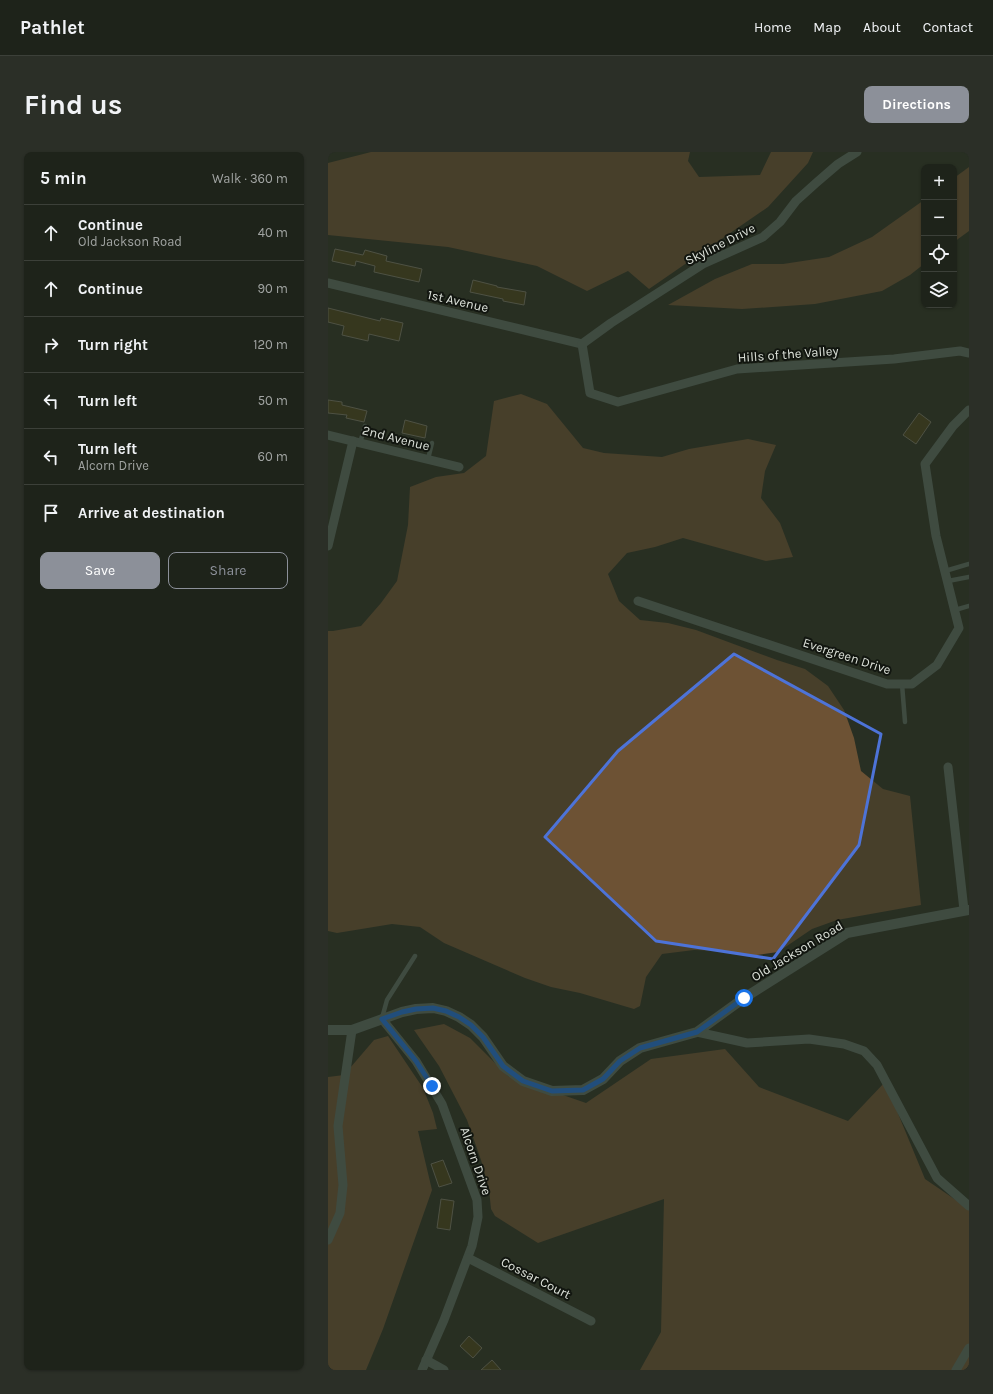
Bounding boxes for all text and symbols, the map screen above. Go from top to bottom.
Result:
text: Pathlet [20,17,85,39]
text: Home [754,19,791,36]
text: Map [813,19,841,36]
text: About [863,19,901,36]
text: Contact [923,19,973,36]
button: Directions [864,86,969,123]
text: Find us [24,88,123,121]
map controls [921,164,957,308]
button: + [921,164,957,200]
text: 5 min [40,168,87,188]
text: Walk · 360 m [212,171,288,186]
button: − [921,200,957,236]
text: Continue [78,216,143,234]
street label: Skyline Drive [683,220,758,268]
icon: ahead [40,222,62,244]
text: 40 m [258,225,288,240]
text: Old Jackson Road [78,234,182,249]
button: locate [921,236,957,272]
button: layers [921,272,957,308]
icon: ahead [40,278,62,300]
text: Continue [78,280,143,298]
text: 90 m [257,281,288,296]
street label: 1st Avenue [426,287,490,315]
icon: right [40,334,62,356]
text: Turn right [78,336,148,354]
text: 120 m [253,337,288,352]
street label: Hills of the Valley [737,343,839,365]
icon: left [40,390,62,412]
text: Turn left [78,392,137,410]
text: 50 m [258,393,288,408]
street label: 2nd Avenue [361,422,432,454]
text: Turn left [78,440,137,458]
icon: left [40,446,62,468]
text: 60 m [258,449,288,464]
text: Alcorn Drive [78,458,149,473]
icon: arrive [40,502,62,524]
text: Arrive at destination [78,504,225,522]
button: Save [40,552,160,589]
button: Share [168,552,288,589]
street label: Evergreen Drive [801,635,893,677]
street label: Old Jackson Road [749,918,845,984]
route start [735,989,753,1007]
route end [423,1077,441,1095]
street label: Alcorn Drive [457,1125,495,1197]
street label: Cossar Court [499,1254,573,1302]

